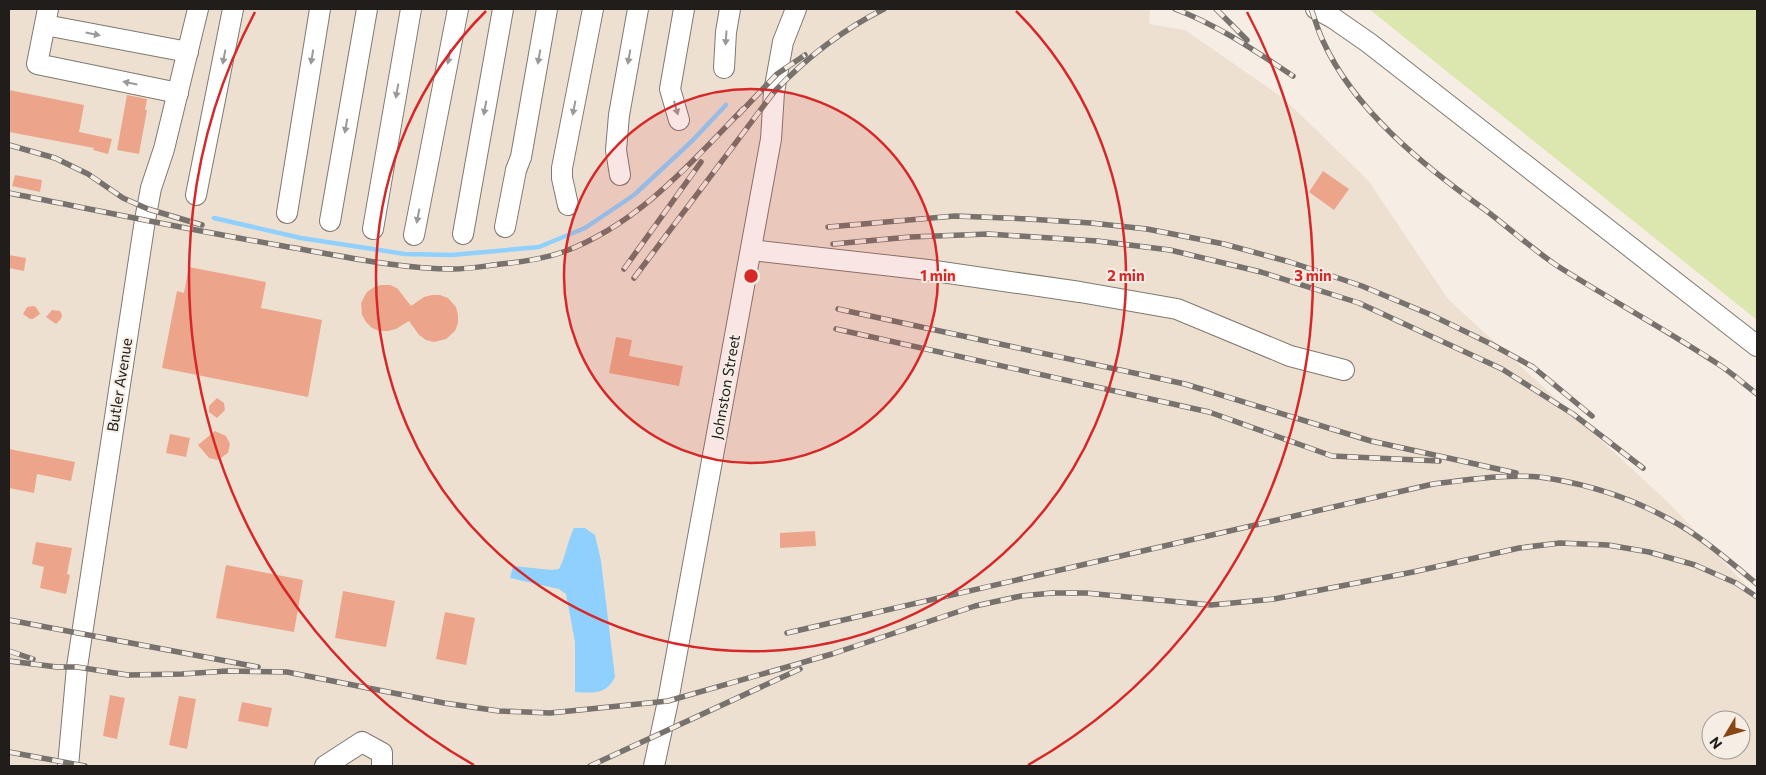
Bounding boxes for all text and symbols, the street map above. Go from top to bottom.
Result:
one-way arrow [85,30,101,38]
one-way arrow [721,31,729,47]
one-way arrow [219,49,227,65]
one-way arrow [308,49,316,65]
one-way arrow [445,49,453,64]
one-way arrow [534,49,542,65]
one-way arrow [625,49,633,65]
one-way arrow [123,79,138,87]
one-way arrow [392,84,400,100]
one-way arrow [480,101,488,117]
one-way arrow [570,101,578,116]
one-way arrow [672,101,680,116]
one-way arrow [342,118,350,134]
one-way arrow [414,209,422,224]
text: 1 min [920,266,956,284]
text: 2 min [1107,266,1145,284]
text: 3 min [1294,266,1332,284]
centre of rings [742,267,760,285]
street label: Johnston Street [707,333,743,441]
street label: Butler Avenue [103,337,135,433]
north arrow [1701,710,1751,760]
text: N [1705,734,1725,753]

